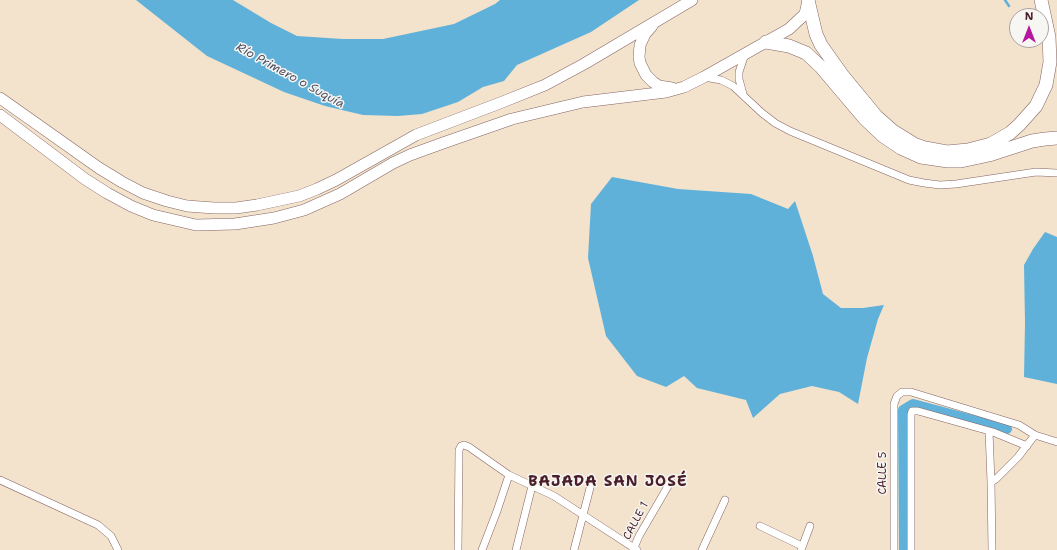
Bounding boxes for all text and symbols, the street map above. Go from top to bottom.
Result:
north arrow [1009,8,1049,48]
text: N [1025,9,1033,24]
water label: Río Primero o Suquía [233,40,347,112]
street label: CALLE 5 [876,451,890,495]
district label: BAJADA SAN JOSÉ [528,473,688,491]
street label: CALLE 1 [621,500,651,542]

